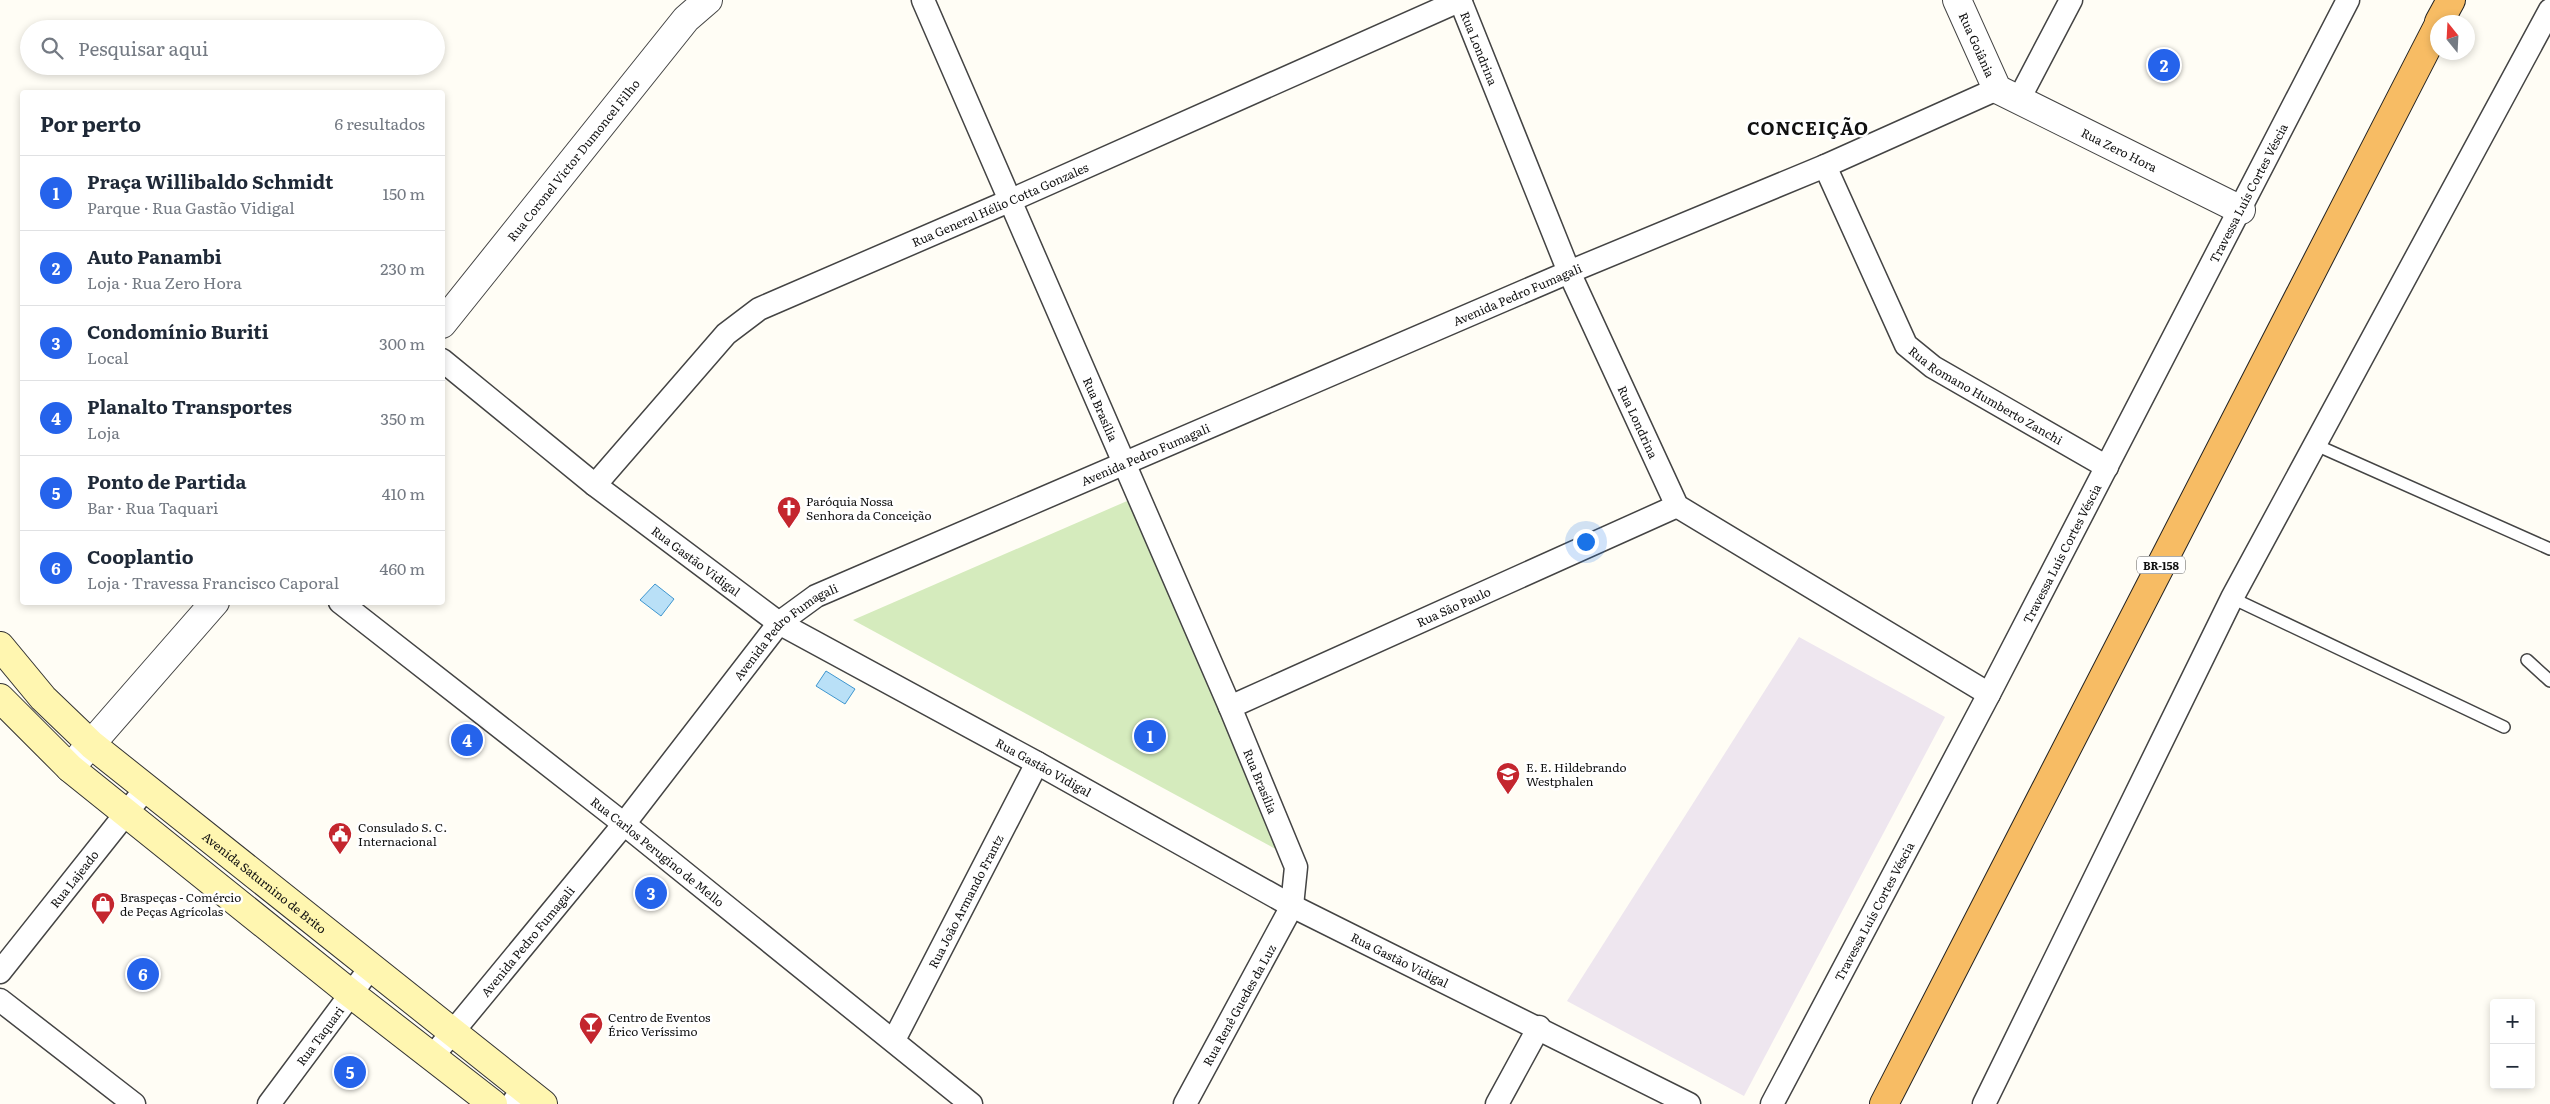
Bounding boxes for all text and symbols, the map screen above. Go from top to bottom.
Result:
street label: Rua Londrina [1456,8,1502,89]
street label: Rua Goiânia [1955,9,2000,81]
north arrow [2430,15,2475,60]
search box [20,20,445,75]
icon: search [38,34,66,62]
text: Pesquisar aqui [78,34,208,62]
pin: 2 [2148,46,2180,84]
street label: Rua Coronel Victor Dumoncel Filho [503,75,644,245]
text: Por perto [40,107,141,138]
text: 6 resultados [334,111,425,135]
district label: CONCEIÇÃO [1747,114,1869,141]
street label: Travessa Luís Cortes Véscia [2205,119,2292,266]
street label: Rua Zero Hora [2078,123,2161,176]
street label: Rua General Hélio Cotta Gonzales [909,158,1092,251]
text: Praça Willibaldo Schmidt [87,167,333,195]
text: 1 [53,181,59,205]
text: 150 m [382,181,425,205]
text: Parque · Rua Gastão Vidigal [87,195,295,219]
text: Auto Panambi [87,242,222,270]
text: 2 [52,256,60,280]
text: 230 m [380,256,425,280]
street label: Avenida Pedro Fumagali [1450,259,1584,330]
text: Loja · Rua Zero Hora [87,270,242,294]
text: Condomínio Buriti [87,317,269,345]
text: 3 [52,331,60,355]
text: 300 m [379,331,425,355]
street label: Rua Romano Humberto Zanchi [1905,342,2066,449]
text: Local [87,345,129,369]
street label: Rua Brasília [1079,374,1123,445]
street label: Rua Londrina [1614,382,1663,462]
text: Planalto Transportes [87,392,292,420]
text: 4 [51,406,61,430]
text: 350 m [380,406,425,430]
street label: Avenida Pedro Fumagali [1078,419,1212,490]
text: Loja [87,420,120,444]
text: Ponto de Partida [87,467,246,495]
street label: Travessa Luís Cortes Véscia [2018,480,2106,627]
text: 5 [52,481,60,505]
text: 410 m [382,481,425,505]
place label: Paróquia Nossa Senhora da Conceição [806,492,932,524]
text: Bar · Rua Taquari [87,495,218,519]
church icon: Paróquia Nossa Senhora da Conceição [776,495,802,529]
street label: Rua Gastão Vidigal [648,522,744,600]
your location [1573,529,1599,555]
text: Cooplantio [87,542,194,570]
text: 6 [51,556,61,580]
text: 460 m [380,556,425,580]
road number: BR-158 [2137,556,2185,574]
text: Loja · Travessa Francisco Caporal [87,570,339,594]
street label: Avenida Pedro Fumagali [729,579,840,684]
street label: Rua São Paulo [1413,582,1493,631]
pin: 1 [1134,717,1166,755]
pin: 4 [451,721,483,759]
street label: Rua Gastão Vidigal [993,733,1095,801]
street label: Rua Brasília [1239,746,1282,817]
place label: E. E. Hildebrando Westphalen [1526,758,1626,790]
school or university icon: E. E. Hildebrando Westphalen [1495,761,1521,795]
street label: Rua Carlos Perugino de Mello [587,792,728,911]
place label: Consulado S. C. Internacional [358,818,447,850]
public building icon: Consulado S. C. Internacional [327,821,353,855]
street label: Avenida Saturnino de Brito [199,827,331,938]
street label: Rua João Armando Frantz [924,831,1008,971]
street label: Travessa Luís Cortes Véscia [1830,838,1918,984]
street label: Rua Lajeado [45,846,103,912]
pin: 3 [635,874,667,912]
street label: Avenida Pedro Fumagali [476,882,578,1000]
place label: Braspeças - Comércio de Peças Agrícolas [120,888,241,920]
shop icon: Braspeças - Comércio de Peças Agrícolas [90,891,116,925]
street label: Rua Gastão Vidigal [1348,928,1452,992]
street label: Rua Renê Guedes da Luz [1198,941,1280,1069]
pin: 6 [127,955,159,993]
map controls [2490,999,2535,1089]
button: + [2490,999,2535,1044]
street label: Rua Taquari [292,1002,348,1069]
place label: Centro de Eventos Érico Veríssimo [608,1008,711,1040]
bar icon: Centro de Eventos Érico Veríssimo [578,1011,604,1045]
button: − [2490,1044,2535,1089]
pin: 5 [334,1053,366,1091]

